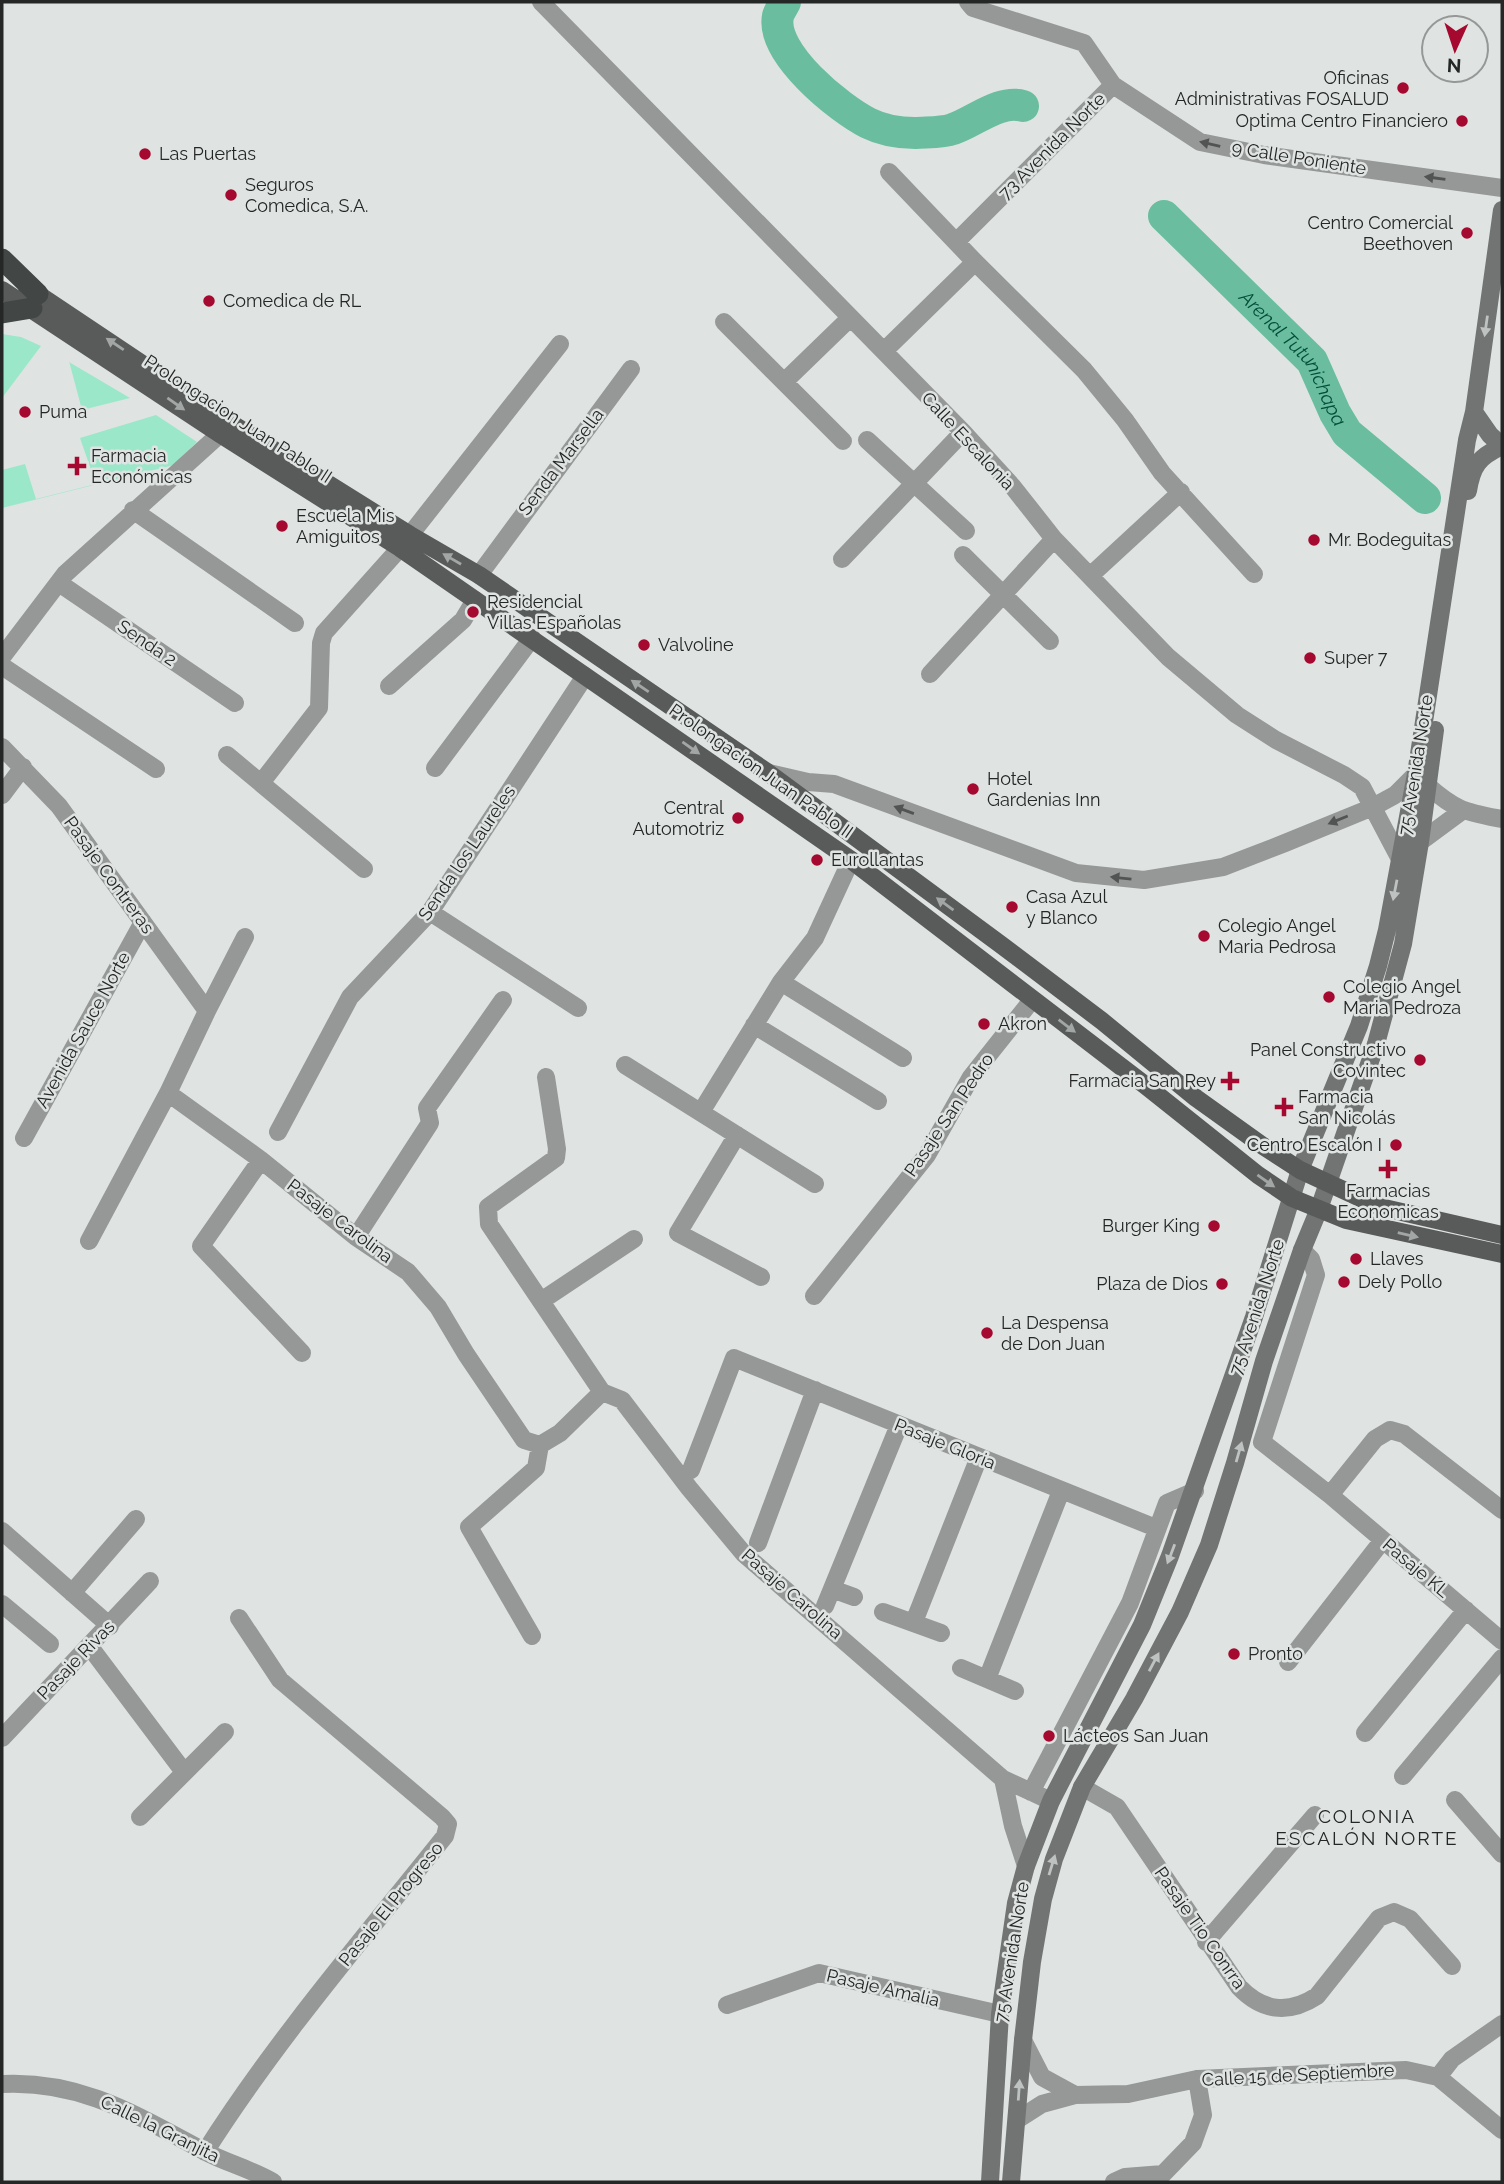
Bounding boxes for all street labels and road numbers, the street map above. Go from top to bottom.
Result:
street label: 73 Avenida Norte [994,88,1110,203]
street label: 9 Calle Poniente [1230,137,1368,179]
street label: Prolongacion Juan Pablo II [141,350,336,487]
street label: Calle Escalonia [918,387,1019,494]
street label: Senda Marsella [514,404,608,519]
street label: Senda 2 [114,615,181,670]
street label: 75 Avenida Norte [1394,693,1437,837]
street label: Prolongacion Juan Pablo II [665,699,857,842]
street label: Senda los Laureles [414,781,520,924]
street label: Pasaje Contreras [60,812,159,938]
street label: Avenida Sauce Norte [31,948,134,1111]
street label: Pasaje San Pedro [900,1049,998,1180]
street label: Pasaje Carolina [283,1174,397,1267]
street label: 75 Avenida Norte [1225,1236,1289,1378]
street label: Pasaje Gloria [892,1414,999,1473]
street label: Pasaje KL [1379,1534,1454,1602]
street label: Pasaje Carolina [738,1544,847,1643]
street label: Pasaje Rivas [33,1615,119,1704]
street label: Pasaje El Progreso [334,1837,447,1970]
street label: Pasaje Tio Conrra [1150,1863,1250,1993]
street label: 75 Avenida Norte [990,1880,1033,2024]
street label: Pasaje Amalia [825,1964,942,2011]
street label: Calle 15 de Septiembre [1201,2059,1395,2090]
street label: Calle la Granjita [97,2091,223,2166]

